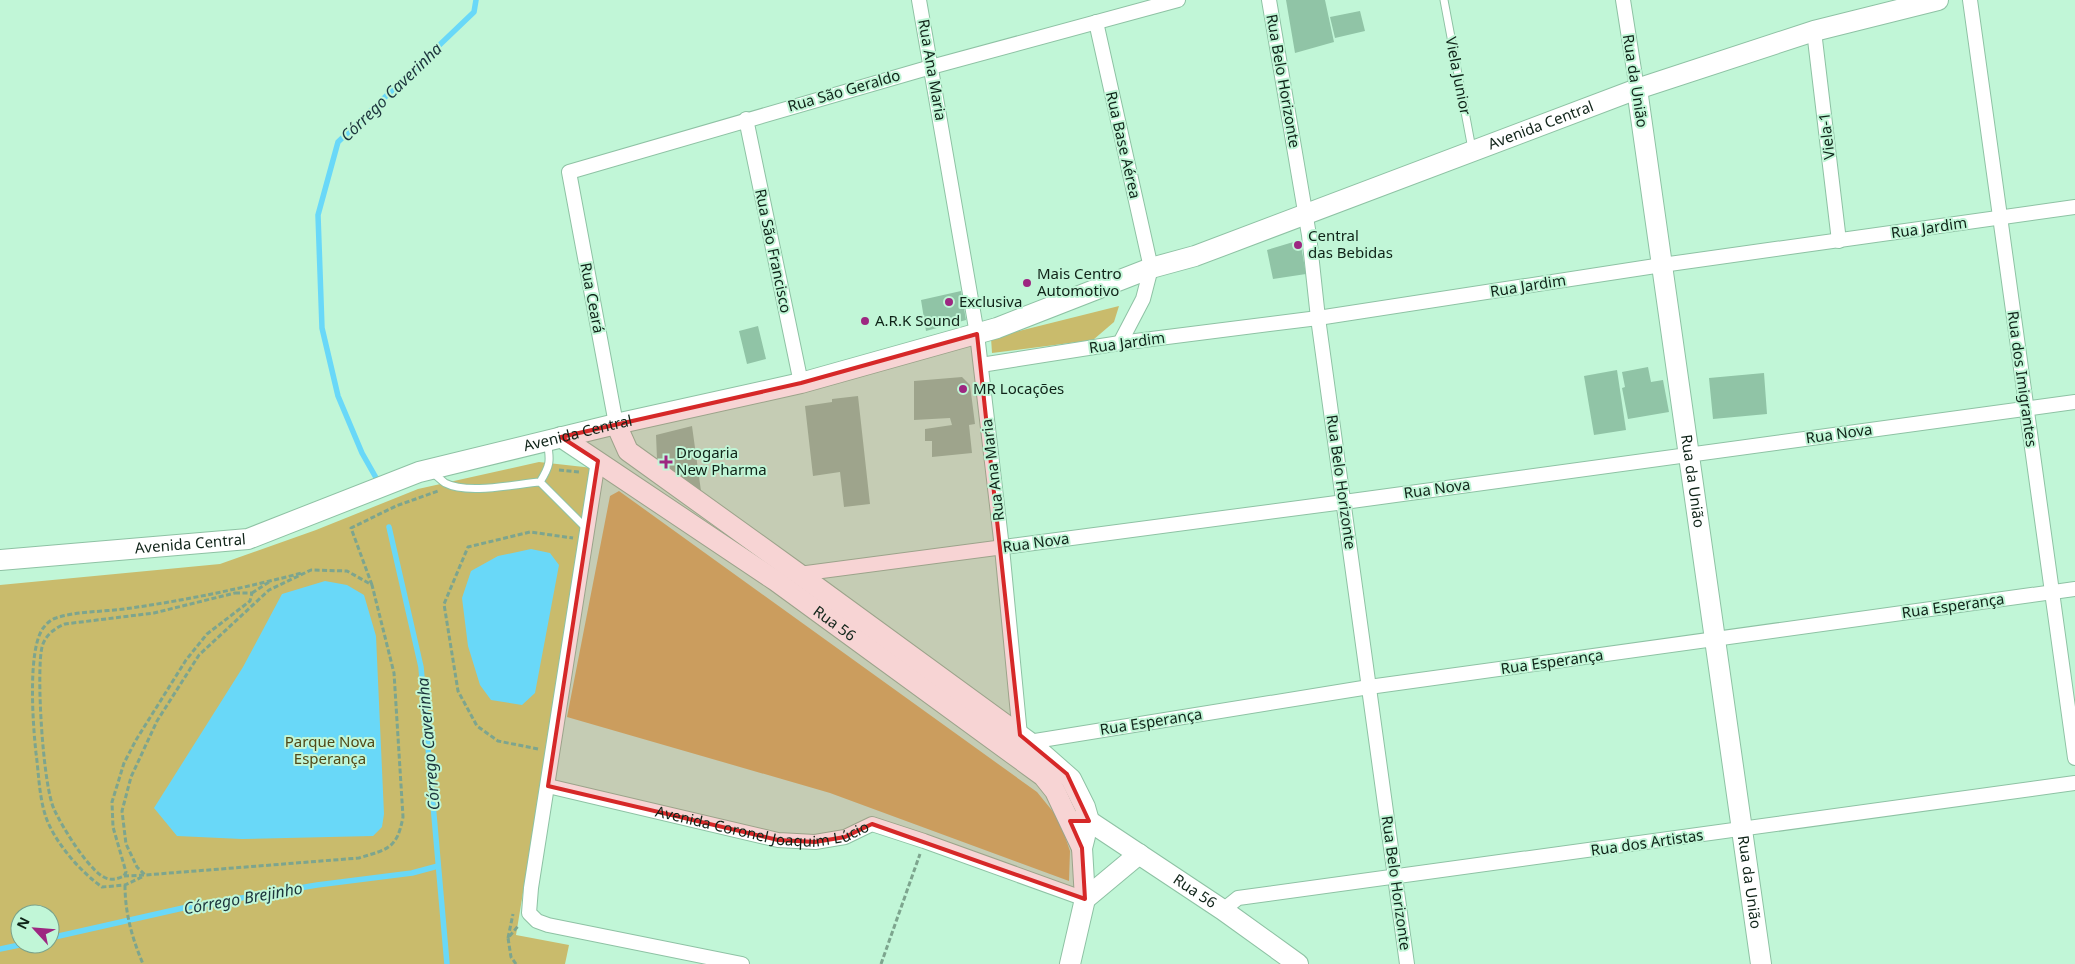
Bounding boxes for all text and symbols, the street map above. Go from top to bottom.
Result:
street label: Rua Belo Horizonte [1262,12,1306,149]
street label: Rua Ana Maria [914,18,952,122]
street label: Rua da União [1619,33,1653,129]
street label: Viela Junior [1442,35,1476,117]
water label: Córrego Caverinha [335,38,447,146]
street label: Rua São Geraldo [785,64,902,116]
street label: Rua Base Aérea [1102,89,1146,200]
street label: Avenida Central [1485,95,1596,153]
street label: Viela-1 [1813,112,1839,161]
street label: Rua São Francisco [751,187,797,315]
street label: Rua Jardim [1890,212,1968,242]
place label: Central das Bebidas [1308,225,1393,262]
marker: Central das Bebidas [1292,239,1304,251]
street label: Rua Ceará [576,261,610,335]
place label: Mais Centro Automotivo [1037,263,1122,300]
street label: Rua Jardim [1489,269,1567,301]
marker: Mais Centro Automotivo [1021,277,1033,289]
place label: Exclusiva [959,291,1022,311]
marker: Exclusiva [943,296,955,308]
place label: A.R.K Sound [875,310,960,330]
street label: Rua dos Imigrantes [2004,310,2042,448]
marker: A.R.K Sound [859,315,871,327]
street label: Rua Jardim [1088,327,1166,357]
place label: MR Locações [973,378,1064,398]
marker: MR Locações [957,383,969,395]
street label: Avenida Central [521,410,634,455]
street label: Rua Belo Horizonte [1323,413,1361,550]
street label: Rua Ana Maria [976,418,1008,522]
street label: Rua Nova [1804,418,1873,448]
street label: Rua da União [1677,433,1710,529]
place label: Drogaria New Pharma [676,442,767,479]
marker: Drogaria New Pharma [660,456,672,468]
street label: Rua Nova [1402,473,1471,503]
street label: Rua Nova [1001,527,1070,557]
street label: Avenida Central [134,528,247,558]
street label: Rua Esperança [1900,588,2005,622]
street label: Rua 56 [810,601,860,645]
street label: Rua Esperança [1499,644,1604,678]
water label: Córrego Caverinha [411,677,445,811]
street label: Rua Esperança [1098,703,1203,739]
park label: Parque Nova Esperança [285,731,375,768]
street label: Avenida Coronel Joaquim Lúcio [654,801,872,851]
street label: Rua Belo Horizonte [1378,814,1416,951]
street label: Rua dos Artistas [1589,824,1704,860]
street label: Rua da União [1734,834,1767,930]
street label: Rua 56 [1170,869,1221,912]
water label: Córrego Brejinho [182,877,304,919]
north arrow [10,904,60,954]
text: N [12,914,34,932]

